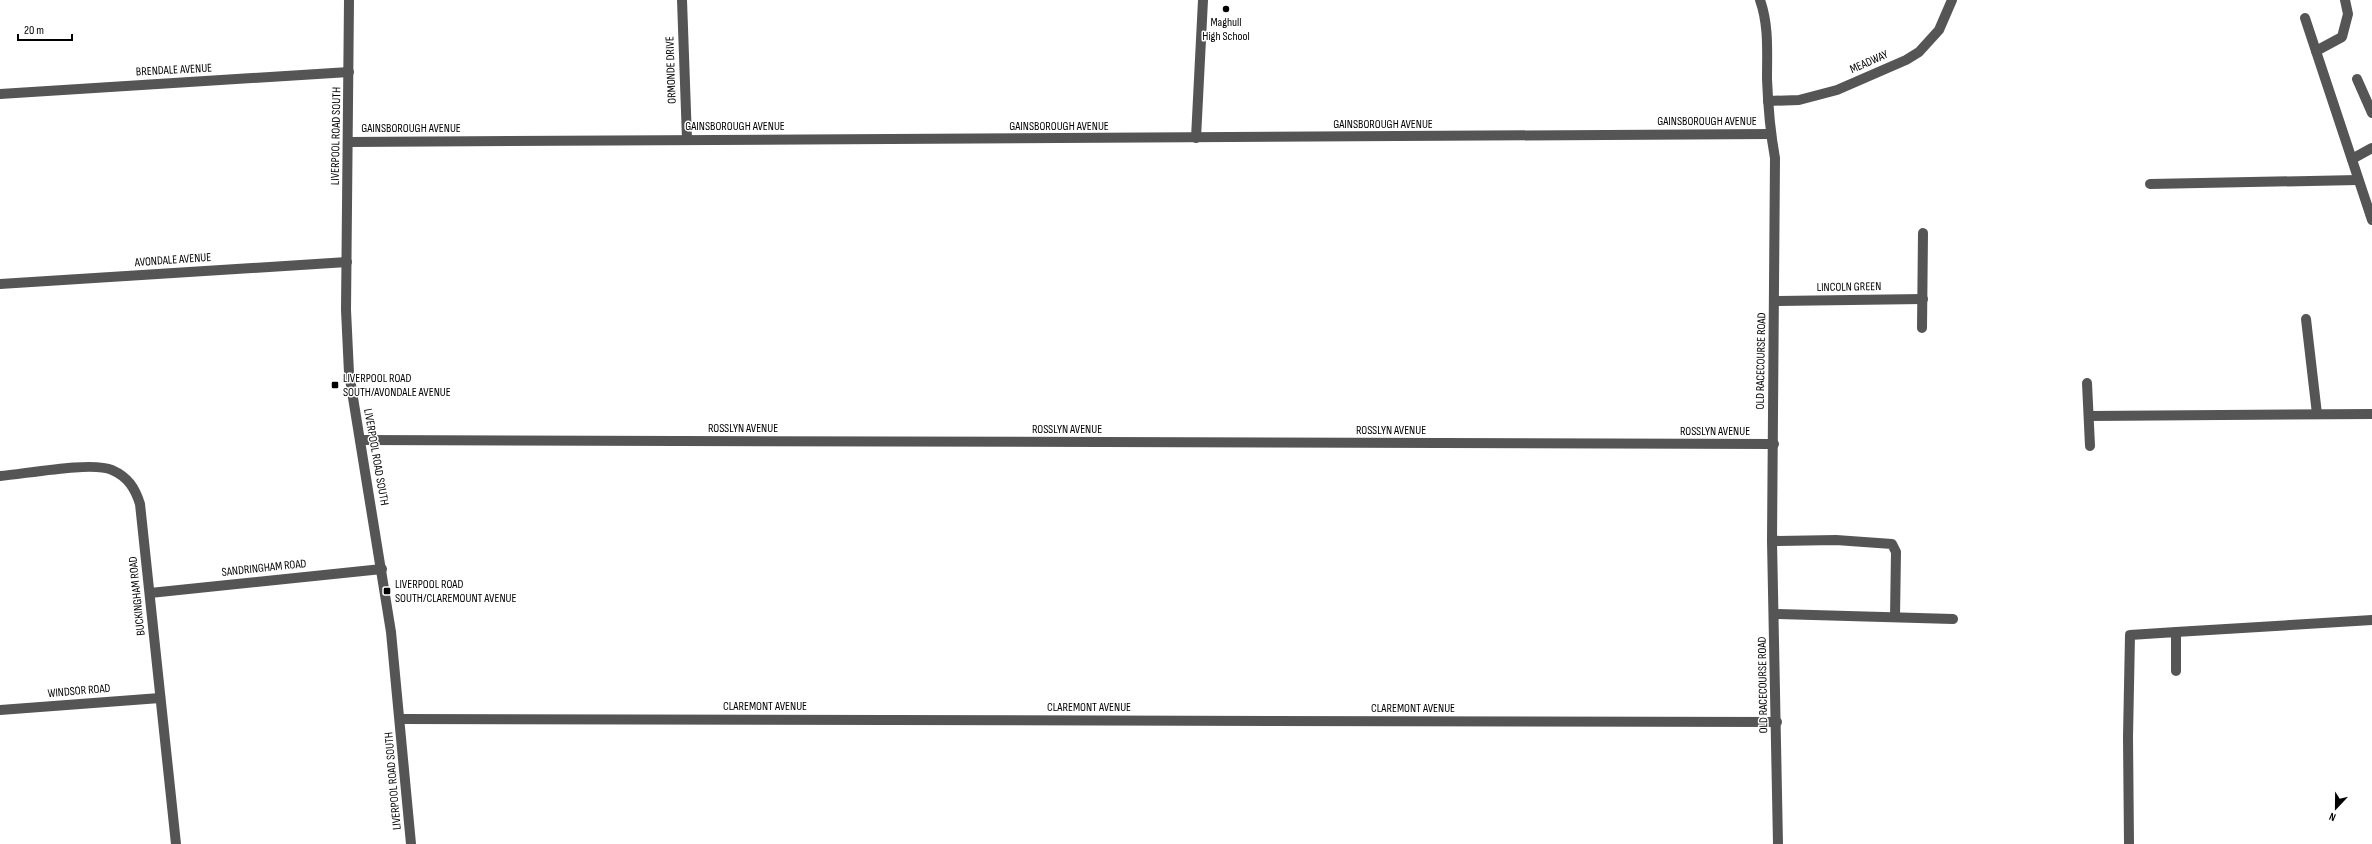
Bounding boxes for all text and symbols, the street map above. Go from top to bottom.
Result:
marker: Maghull High School [1221,4,1231,14]
place label: Maghull High School [1202,15,1250,44]
scale bar [18,16,72,42]
text: 20 m [24,23,44,38]
street label: ORMONDE DRIVE [662,36,680,104]
street label: MEADWAY [1848,47,1890,77]
street label: BRENDALE AVENUE [136,61,213,79]
street label: LIVERPOOL ROAD SOUTH [328,87,344,185]
street label: GAINSBOROUGH AVENUE [1657,114,1757,129]
street label: GAINSBOROUGH AVENUE [1333,117,1433,132]
street label: GAINSBOROUGH AVENUE [685,119,785,134]
street label: GAINSBOROUGH AVENUE [1009,119,1109,134]
street label: GAINSBOROUGH AVENUE [361,121,461,136]
street label: AVONDALE AVENUE [133,250,212,270]
street label: LINCOLN GREEN [1817,279,1881,295]
street label: OLD RACECOURSE ROAD [1753,312,1769,410]
place label: LIVERPOOL ROAD SOUTH/AVONDALE AVENUE [343,371,451,400]
marker: LIVERPOOL ROAD SOUTH/AVONDALE AVENUE [330,380,340,390]
street label: LIVERPOOL ROAD SOUTH [360,407,392,507]
street label: ROSSLYN AVENUE [708,421,778,436]
street label: ROSSLYN AVENUE [1032,422,1102,437]
street label: ROSSLYN AVENUE [1356,423,1426,438]
street label: ROSSLYN AVENUE [1680,424,1750,439]
street label: BUCKINGHAM ROAD [125,556,149,636]
street label: SANDRINGHAM ROAD [221,556,307,580]
place label: LIVERPOOL ROAD SOUTH/CLAREMOUNT AVENUE [395,577,517,606]
marker: LIVERPOOL ROAD SOUTH/CLAREMOUNT AVENUE [382,586,392,596]
street label: OLD RACECOURSE ROAD [1755,636,1771,734]
street label: WINDSOR ROAD [47,681,111,701]
street label: CLAREMONT AVENUE [723,699,807,714]
street label: CLAREMONT AVENUE [1047,700,1131,715]
street label: CLAREMONT AVENUE [1371,701,1455,716]
street label: LIVERPOOL ROAD SOUTH [381,731,405,831]
north arrow [2316,788,2356,828]
text: N [2327,810,2338,824]

